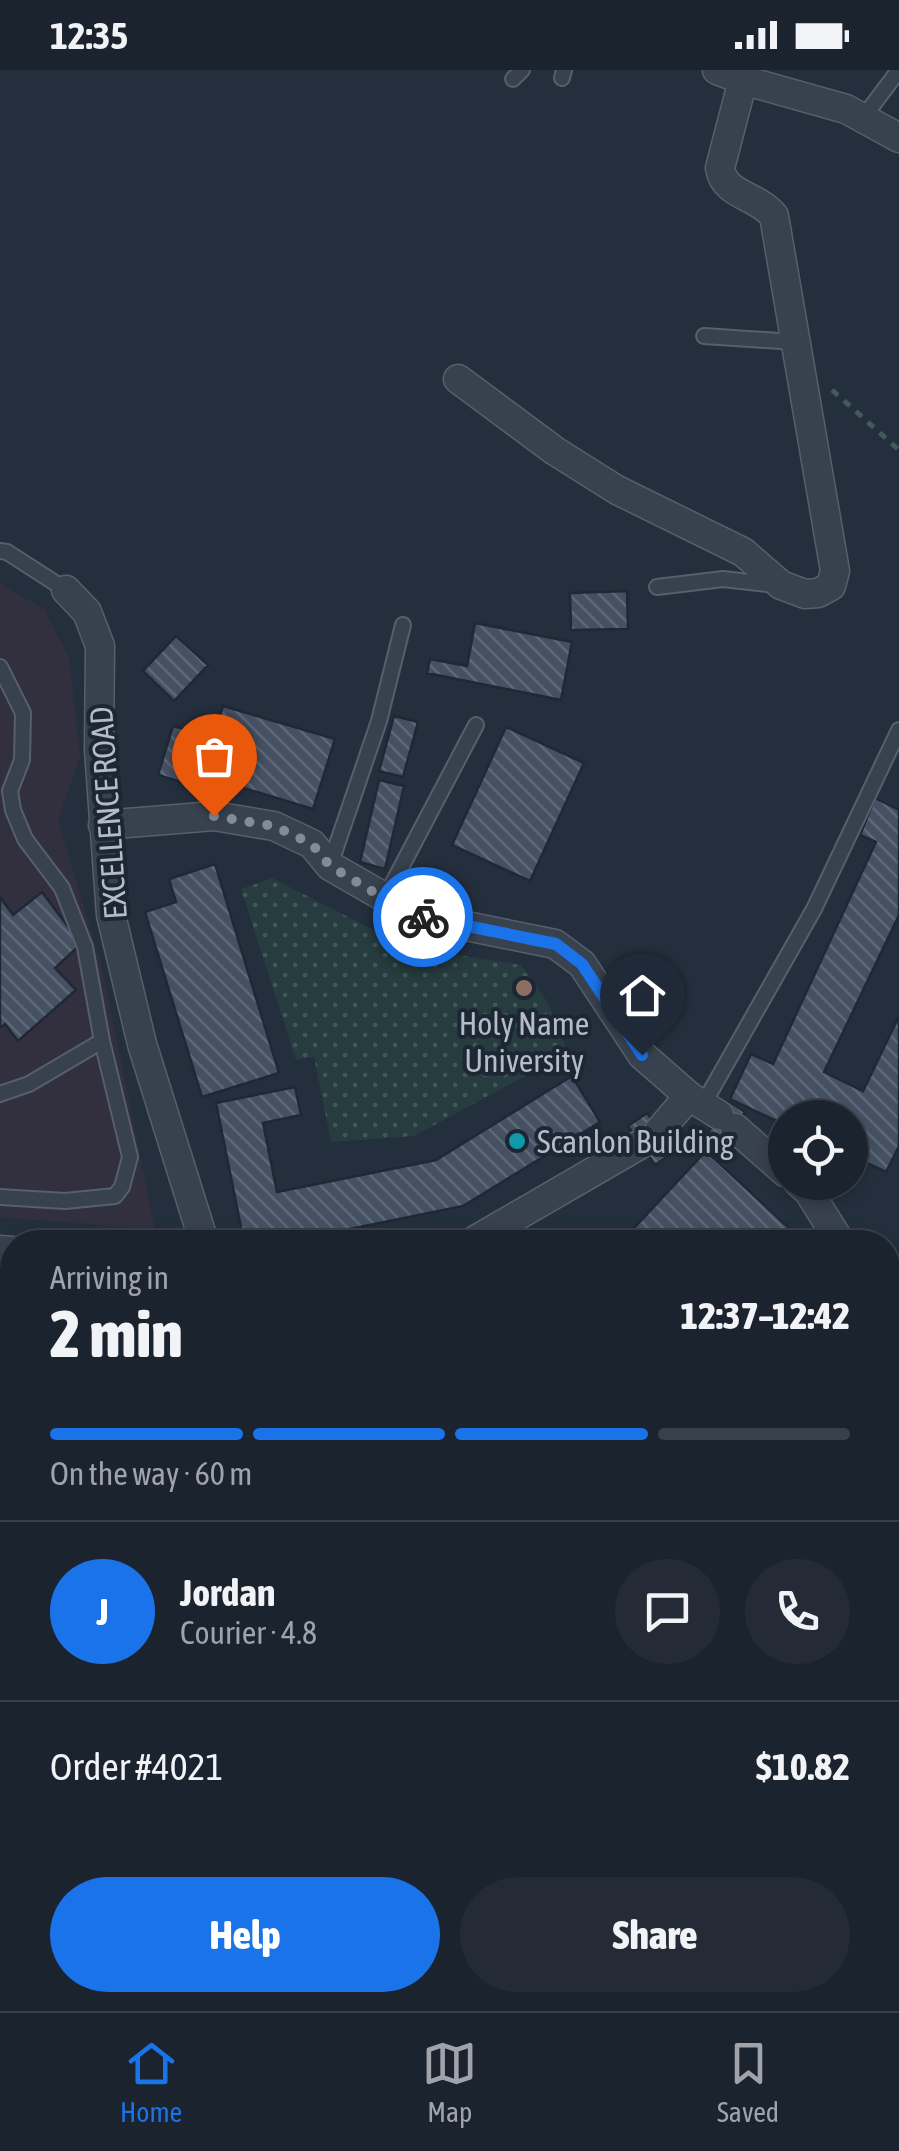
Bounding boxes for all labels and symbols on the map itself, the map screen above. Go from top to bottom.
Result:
street label: EXCELLENCE ROAD [82,705,134,921]
pin [172,714,257,817]
courier [373,867,473,967]
pin [600,953,685,1056]
marker: Holy Name University [513,977,535,999]
place label: Holy Name University [459,1005,589,1079]
place label: Scanlon Building [537,1123,734,1160]
marker: Scanlon Building [506,1130,528,1152]

